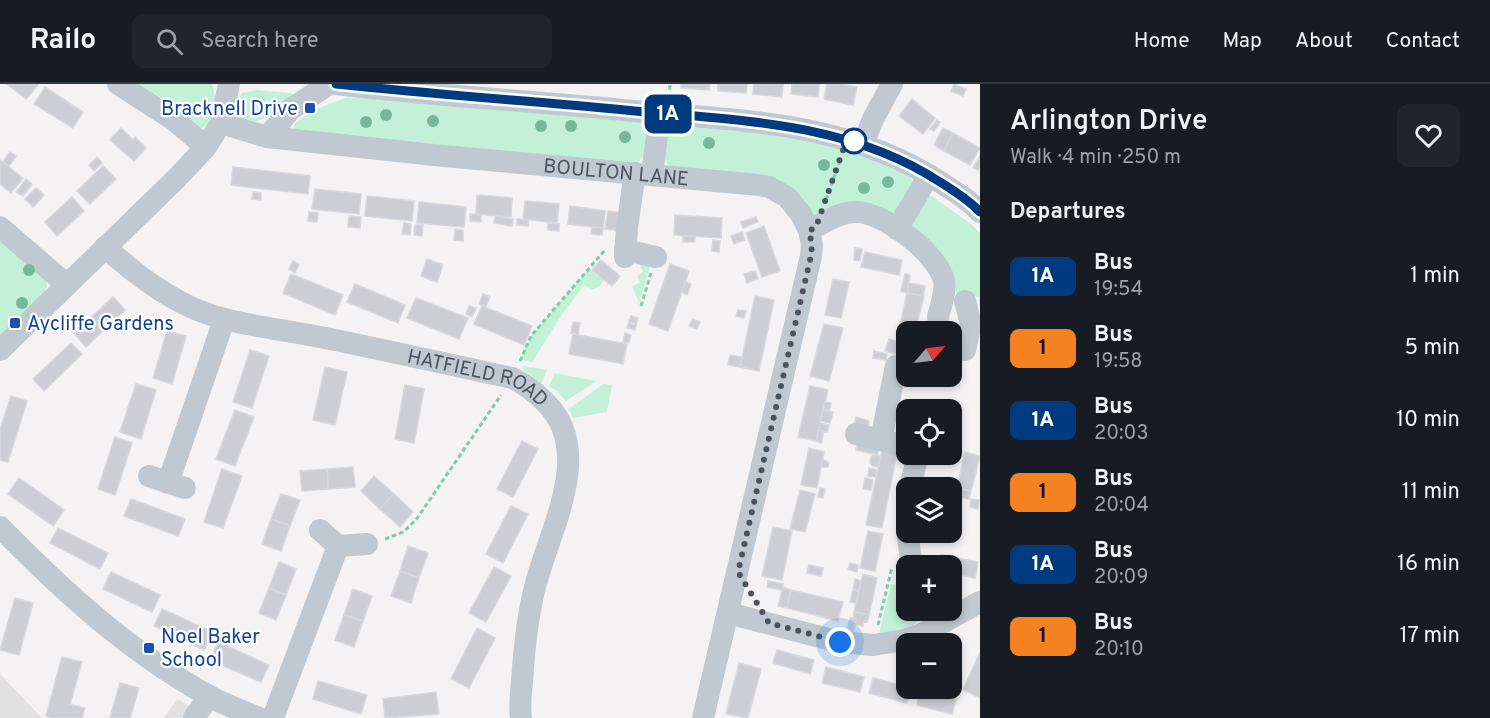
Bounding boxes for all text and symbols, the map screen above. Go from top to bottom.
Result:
search box [132,14,552,68]
text: Railo [30,23,96,59]
icon: search [153,25,186,58]
text: Search here [201,28,319,55]
text: Home [1134,28,1190,55]
text: Map [1223,28,1262,55]
text: About [1295,28,1353,55]
text: Contact [1386,28,1460,55]
line badge: 1A [641,94,695,134]
place label: Bracknell Drive [161,97,298,123]
marker: Bracknell Drive [303,101,317,115]
text: 1A [657,101,679,128]
text: Arlington Drive [1010,104,1207,140]
button: heart [1397,104,1460,167]
unlabelled marker [841,128,867,154]
text: Walk · 4 min · 250 m [1010,145,1181,171]
street label: BOULTON LANE [542,154,690,193]
text: Departures [1010,199,1126,226]
text: Bus [1094,250,1133,277]
text: 1A [1032,263,1054,290]
text: 1 min [1410,263,1460,290]
text: 19:54 [1094,277,1143,303]
place label: Aycliffe Gardens [27,312,174,338]
marker: Aycliffe Gardens [8,316,22,330]
north arrow [896,321,962,387]
map controls [896,321,962,699]
text: Bus [1094,322,1133,349]
text: 1 [1039,335,1047,362]
text: 5 min [1405,335,1460,362]
street label: HATFIELD ROAD [405,345,553,413]
text: 19:58 [1094,349,1143,375]
text: Bus [1094,394,1133,421]
button: locate [896,399,962,465]
text: 1A [1032,407,1054,434]
text: 10 min [1396,407,1460,434]
text: 20:03 [1094,421,1148,447]
text: Bus [1094,466,1133,493]
button: layers [896,477,962,543]
text: 1 [1039,479,1047,506]
text: 11 min [1402,479,1460,506]
text: 20:04 [1094,493,1149,519]
text: Bus [1094,538,1133,565]
text: 1A [1032,551,1054,578]
text: 16 min [1397,551,1460,578]
button: + [896,555,962,621]
text: 20:09 [1094,565,1148,591]
text: Bus [1094,610,1133,637]
text: 1 [1039,623,1047,650]
text: 17 min [1400,623,1460,650]
place label: Noel Baker School [161,625,260,674]
your location [825,627,855,657]
button: − [896,633,962,699]
text: 20:10 [1094,637,1144,663]
marker: Noel Baker School [142,641,156,655]

